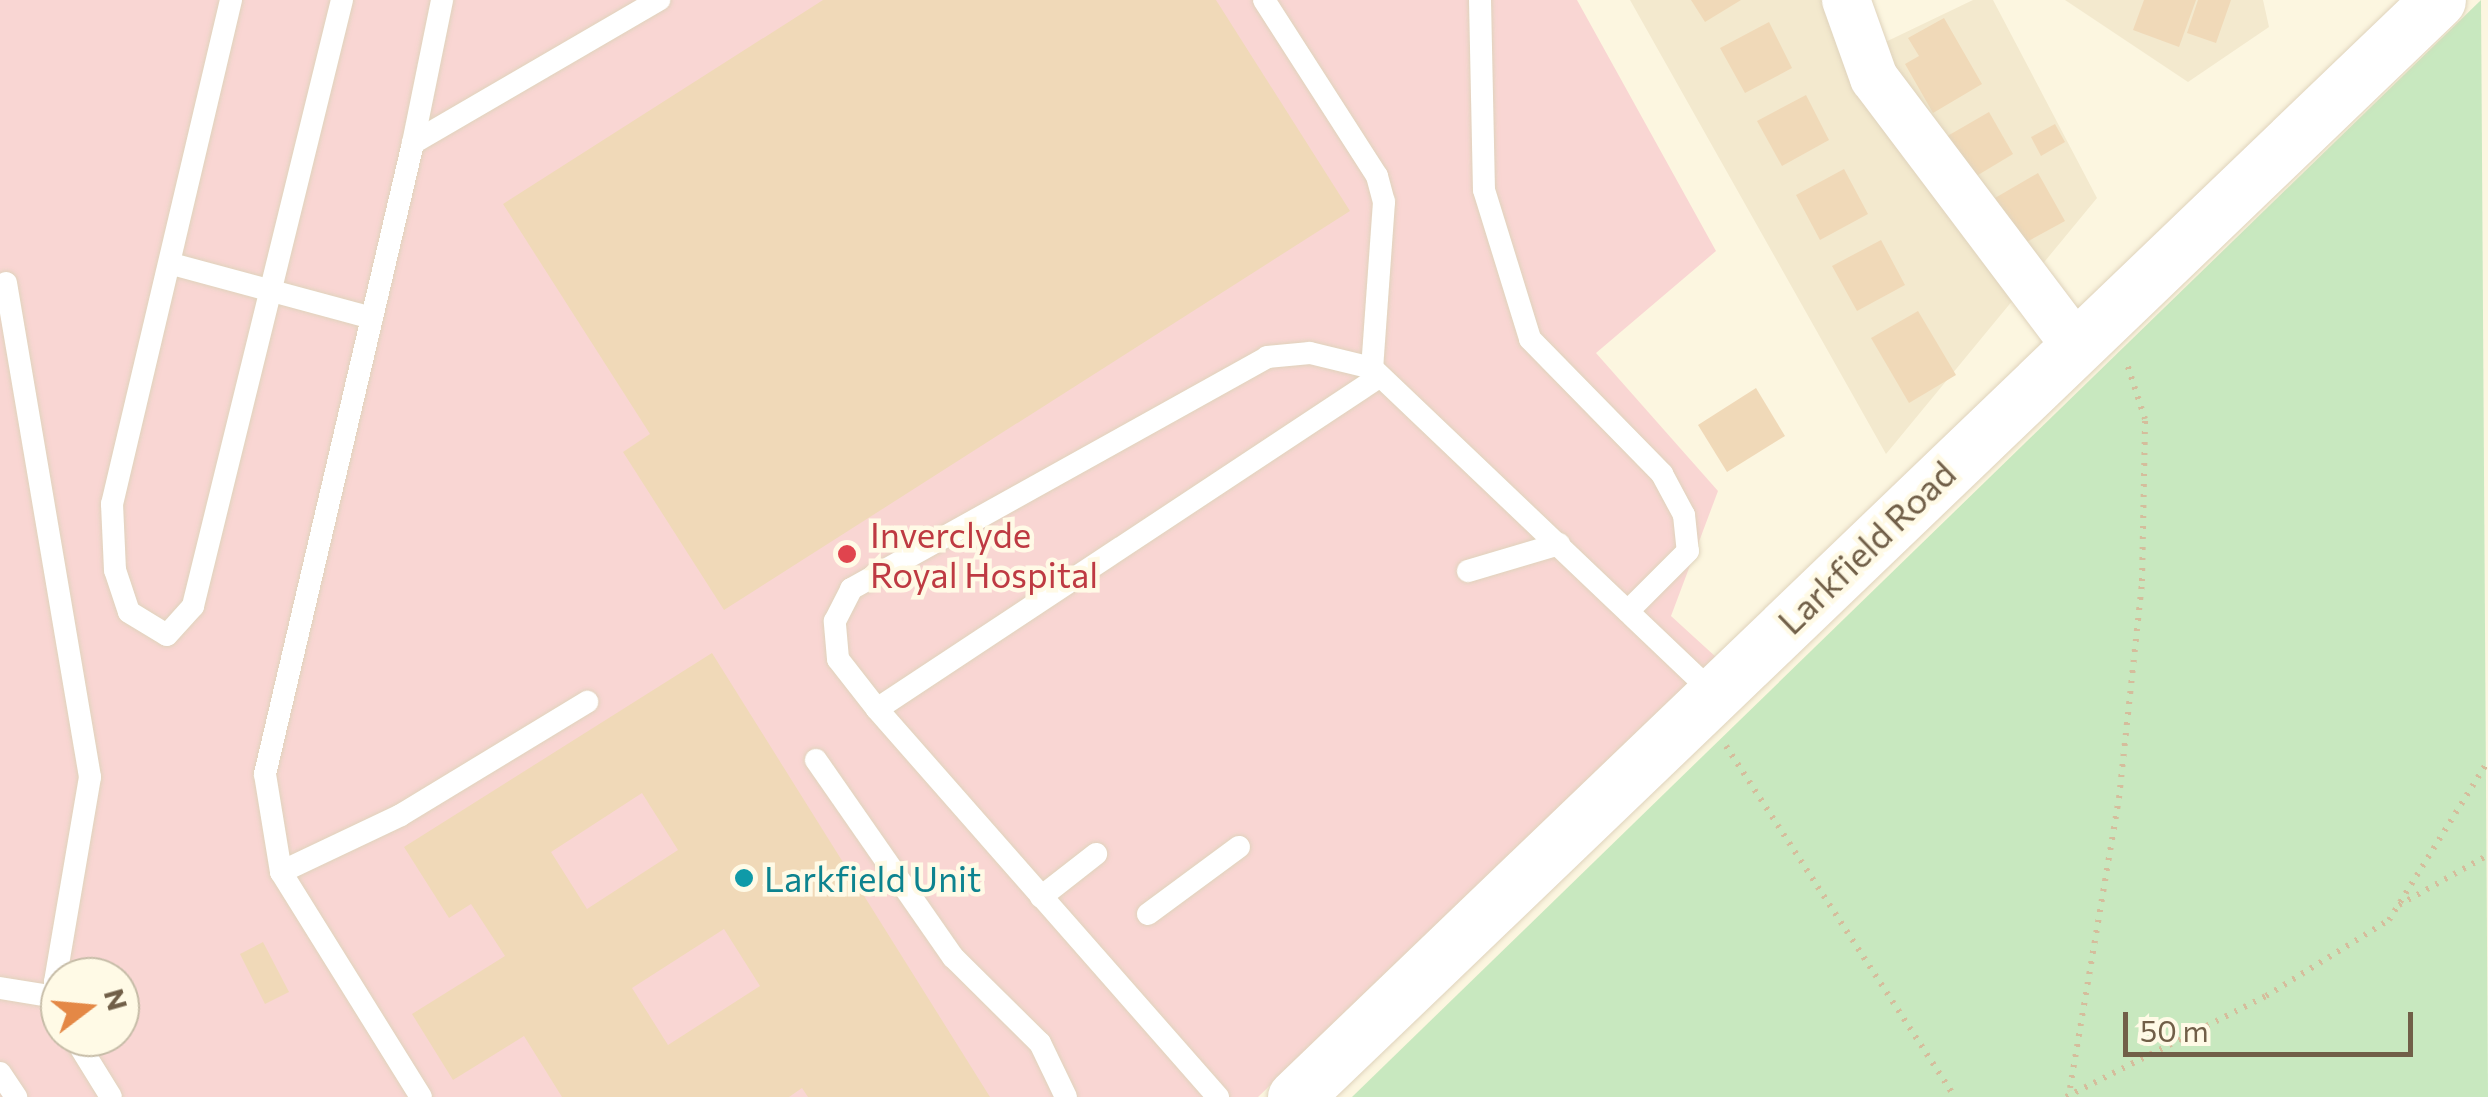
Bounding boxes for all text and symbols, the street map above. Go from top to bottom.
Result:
street label: Larkfield Road [1769,452,1963,642]
place label: Inverclyde Royal Hospital [870,513,1098,595]
marker: Inverclyde Royal Hospital [834,541,860,567]
place label: Larkfield Unit [764,857,981,899]
marker: Larkfield Unit [733,867,755,889]
north arrow [40,957,140,1057]
text: N [98,985,136,1014]
scale bar [2128,992,2418,1054]
text: 50 m [2140,1011,2209,1048]

